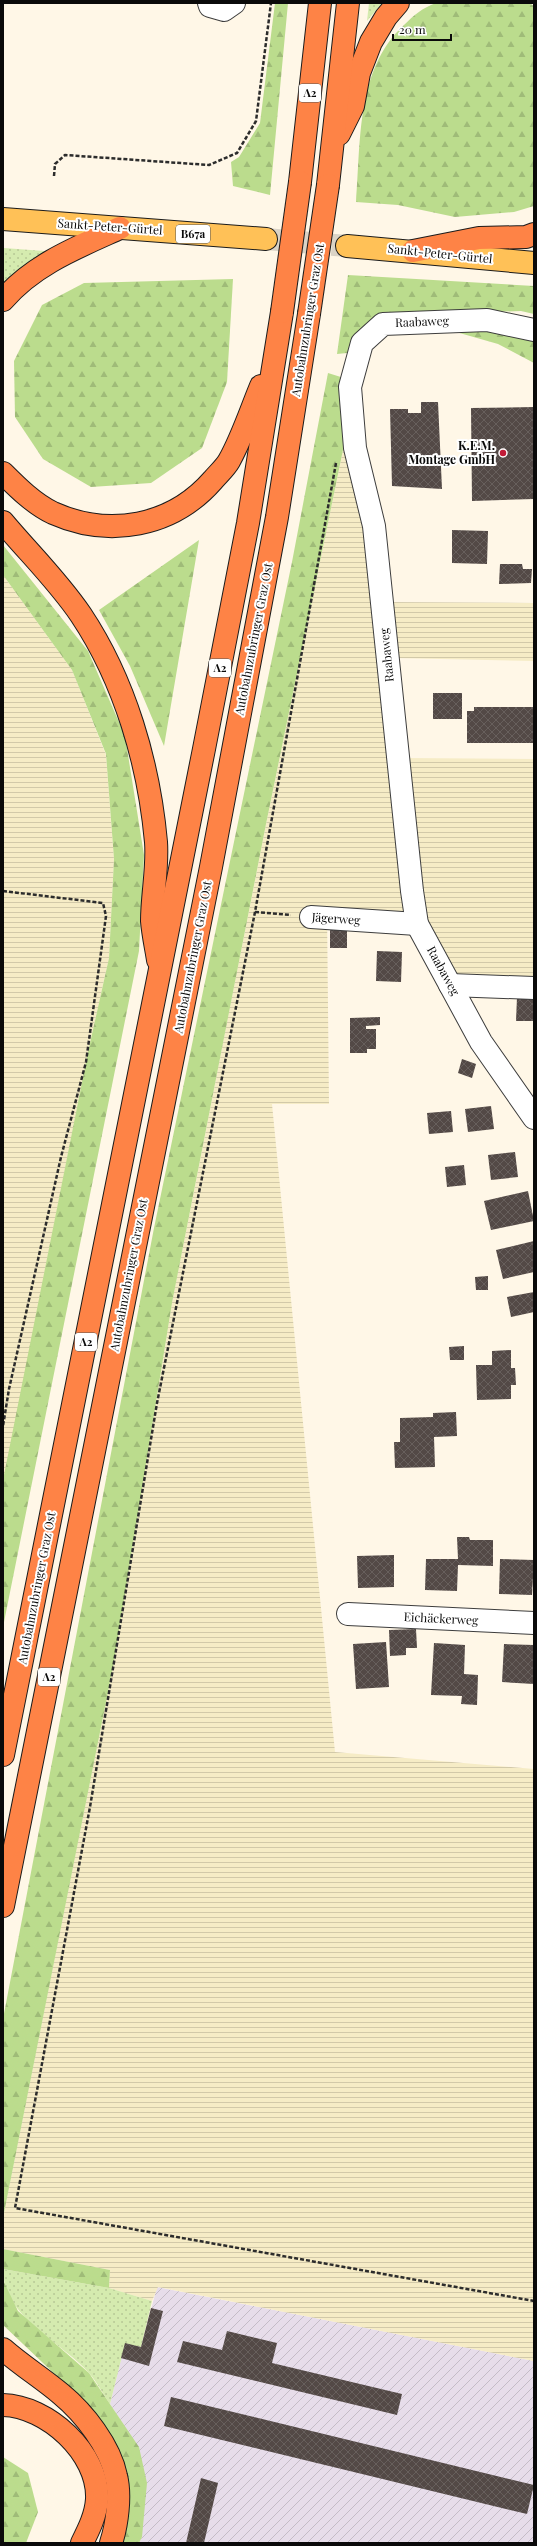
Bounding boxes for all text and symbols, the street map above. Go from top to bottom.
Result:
scale bar [393,16,451,42]
text: 20 m [399,21,426,37]
road number: A2 [299,84,321,102]
street label: Sankt-Peter-Gürtel [57,214,164,238]
road number: B67a [176,225,210,243]
street label: Sankt-Peter-Gürtel [387,240,494,267]
street label: Autobahnzubringer Graz Ost [287,241,327,398]
street label: Raabaweg [395,312,450,330]
place label: K.E.M. Montage GmbH [408,437,495,467]
marker: K.E.M. Montage GmbH [498,448,508,458]
street label: Autobahnzubringer Graz Ost [230,561,276,717]
street label: Raabaweg [375,627,397,683]
road number: A2 [209,659,231,677]
street label: Autobahnzubringer Graz Ost [169,879,215,1035]
street label: Jägerweg [310,908,362,928]
street label: Raabaweg [424,943,464,999]
street label: Autobahnzubringer Graz Ost [105,1197,151,1353]
road number: A2 [75,1333,97,1351]
street label: Autobahnzubringer Graz Ost [13,1510,59,1666]
street label: Eichäckerweg [403,1608,479,1628]
road number: A2 [38,1668,60,1686]

